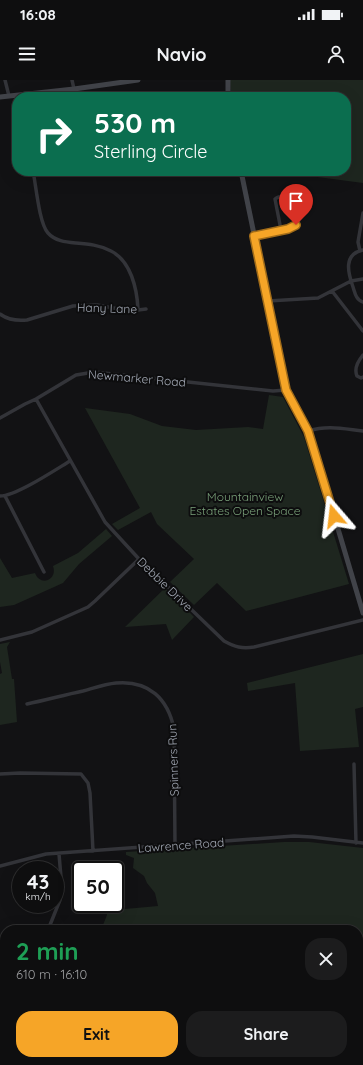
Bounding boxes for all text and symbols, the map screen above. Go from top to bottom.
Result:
text: 16:08 [20,5,56,24]
icon: menu [16,43,38,65]
text: Navio [157,43,206,66]
icon: person [325,43,347,65]
text: 530 m [94,105,176,140]
icon: right [28,108,80,160]
text: Sterling Circle [94,140,207,163]
pin [279,184,313,225]
icon: arrive [285,190,307,212]
street label: Hany Lane [77,299,138,317]
street label: Newmarker Road [88,366,186,390]
park label: Mountainview Estates Open Space [189,489,301,518]
position arrow [313,495,355,537]
street label: Debbie Drive [134,554,196,614]
street label: Spinners Run [164,724,182,796]
street label: Lawrence Road [137,834,225,856]
speed limit sign: 50 [72,861,124,913]
text: 43 [27,869,49,894]
text: km/h [25,890,51,903]
text: 2 min [16,936,78,966]
button: close [305,938,347,980]
text: 610 m · 16:10 [16,966,87,982]
button: Exit [16,1011,178,1057]
button: Share [186,1011,347,1057]

